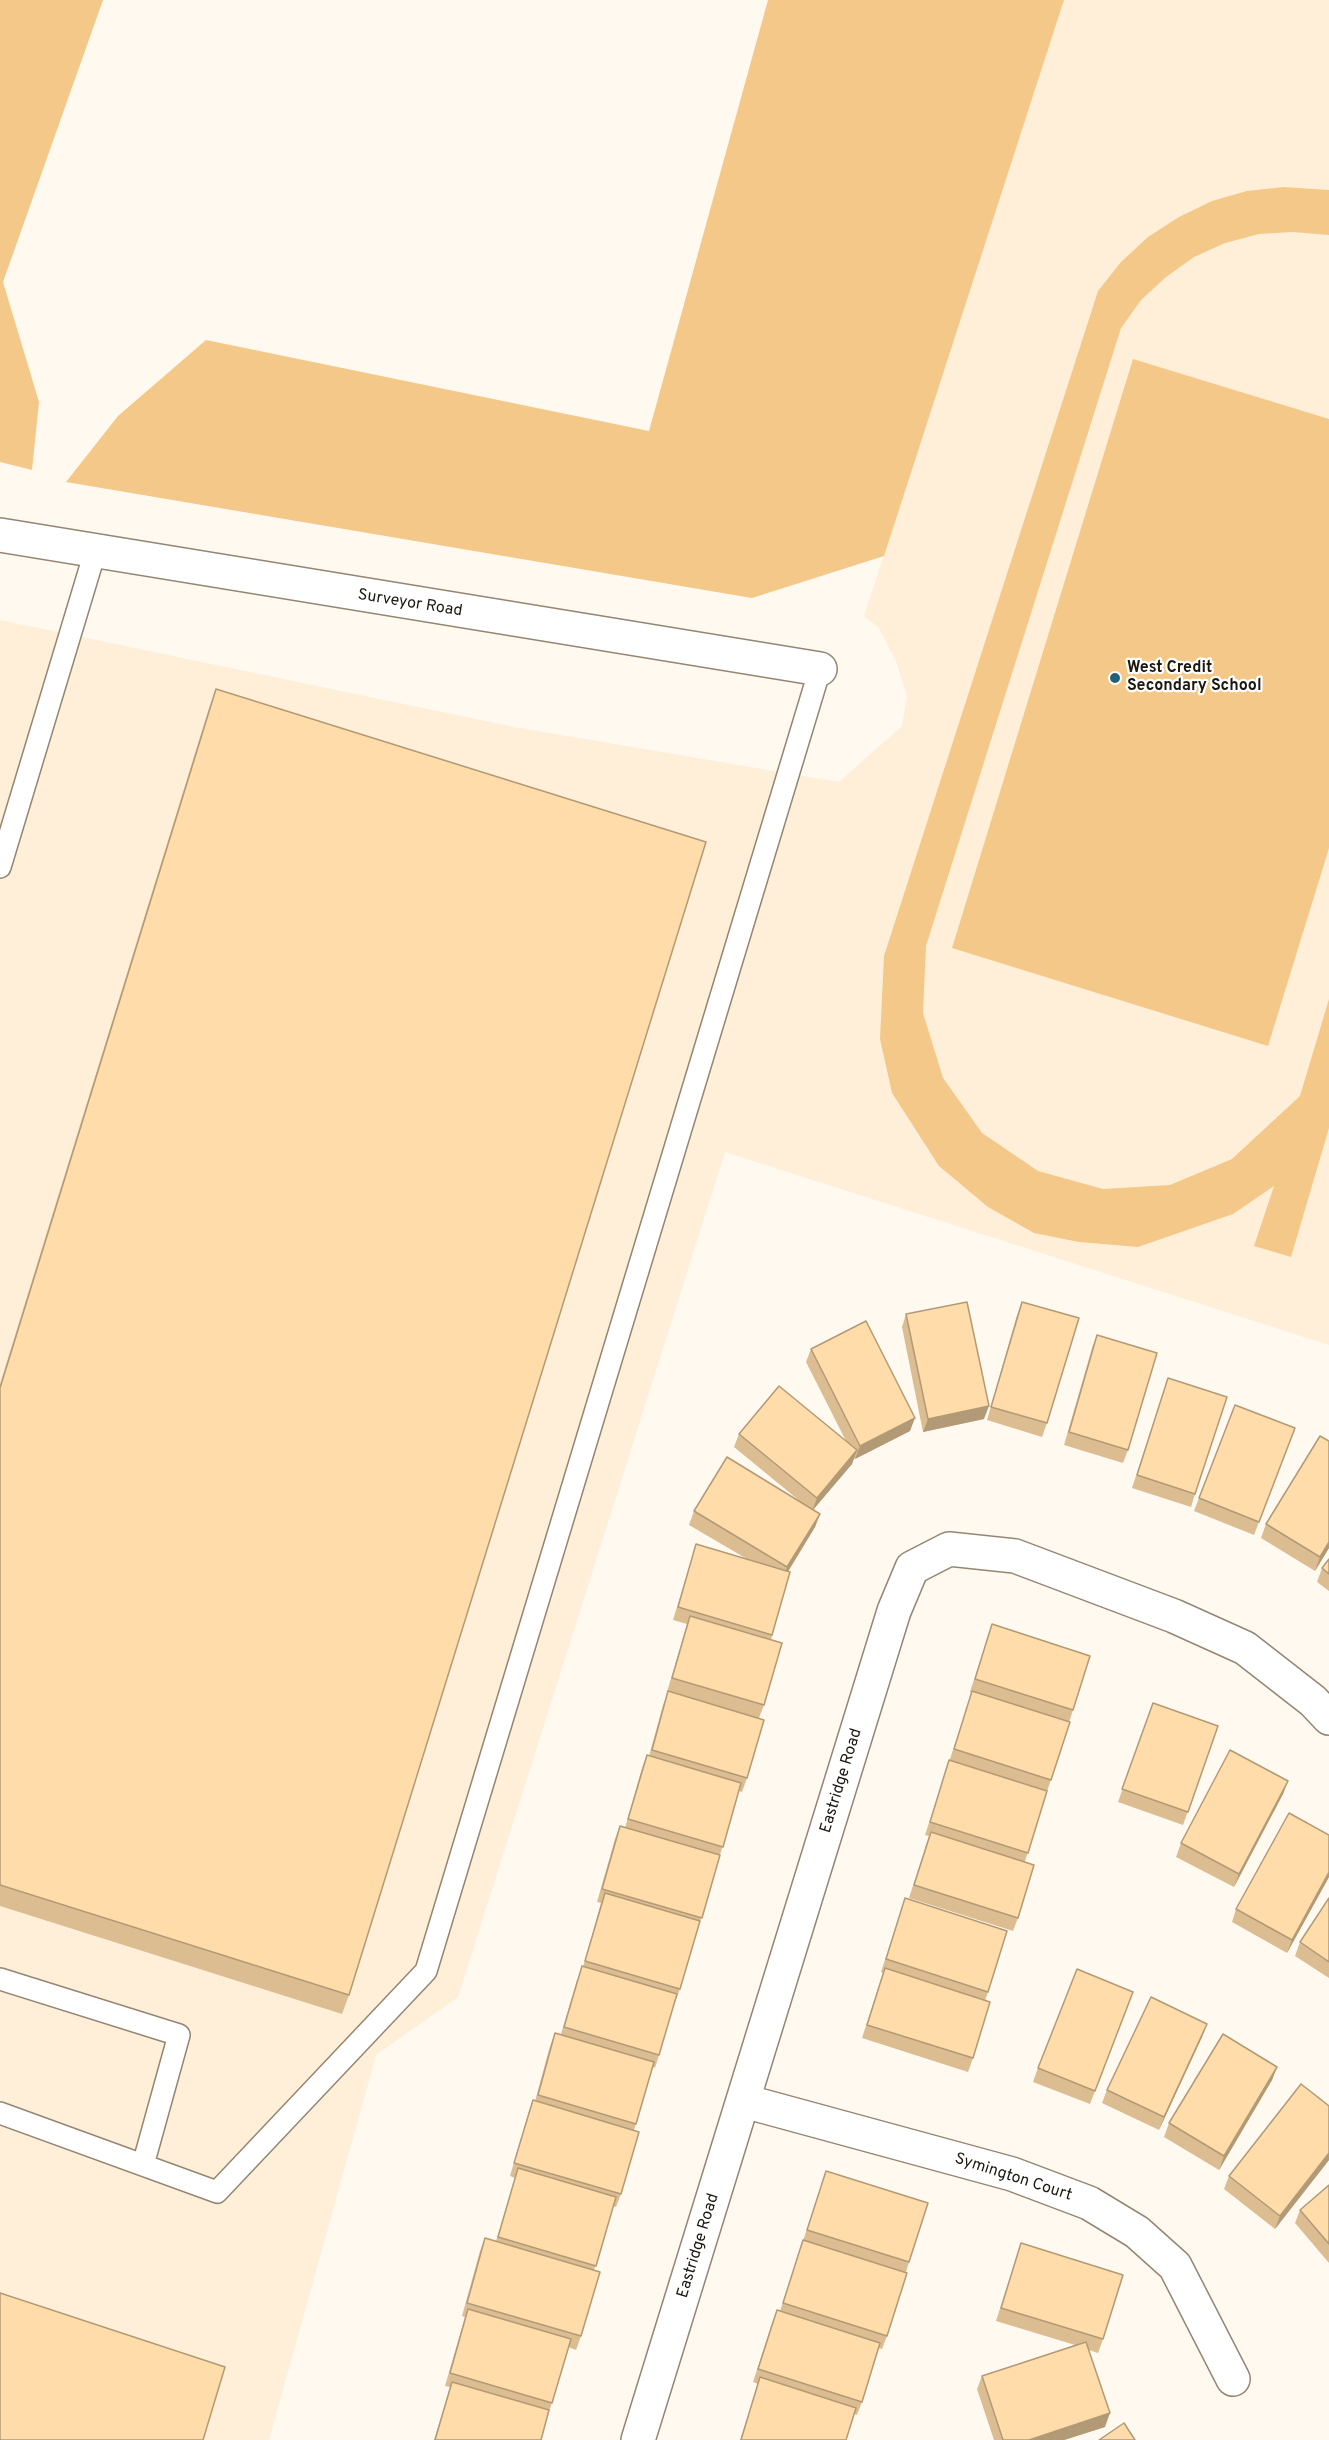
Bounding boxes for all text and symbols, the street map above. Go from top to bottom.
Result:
street label: Surveyor Road [356,586,464,622]
place label: West Credit Secondary School [1127,659,1262,697]
marker: West Credit Secondary School [1108,671,1122,685]
street label: Eastridge Road [817,1726,867,1836]
street label: Symington Court [952,2150,1074,2206]
street label: Eastridge Road [674,2191,724,2301]

